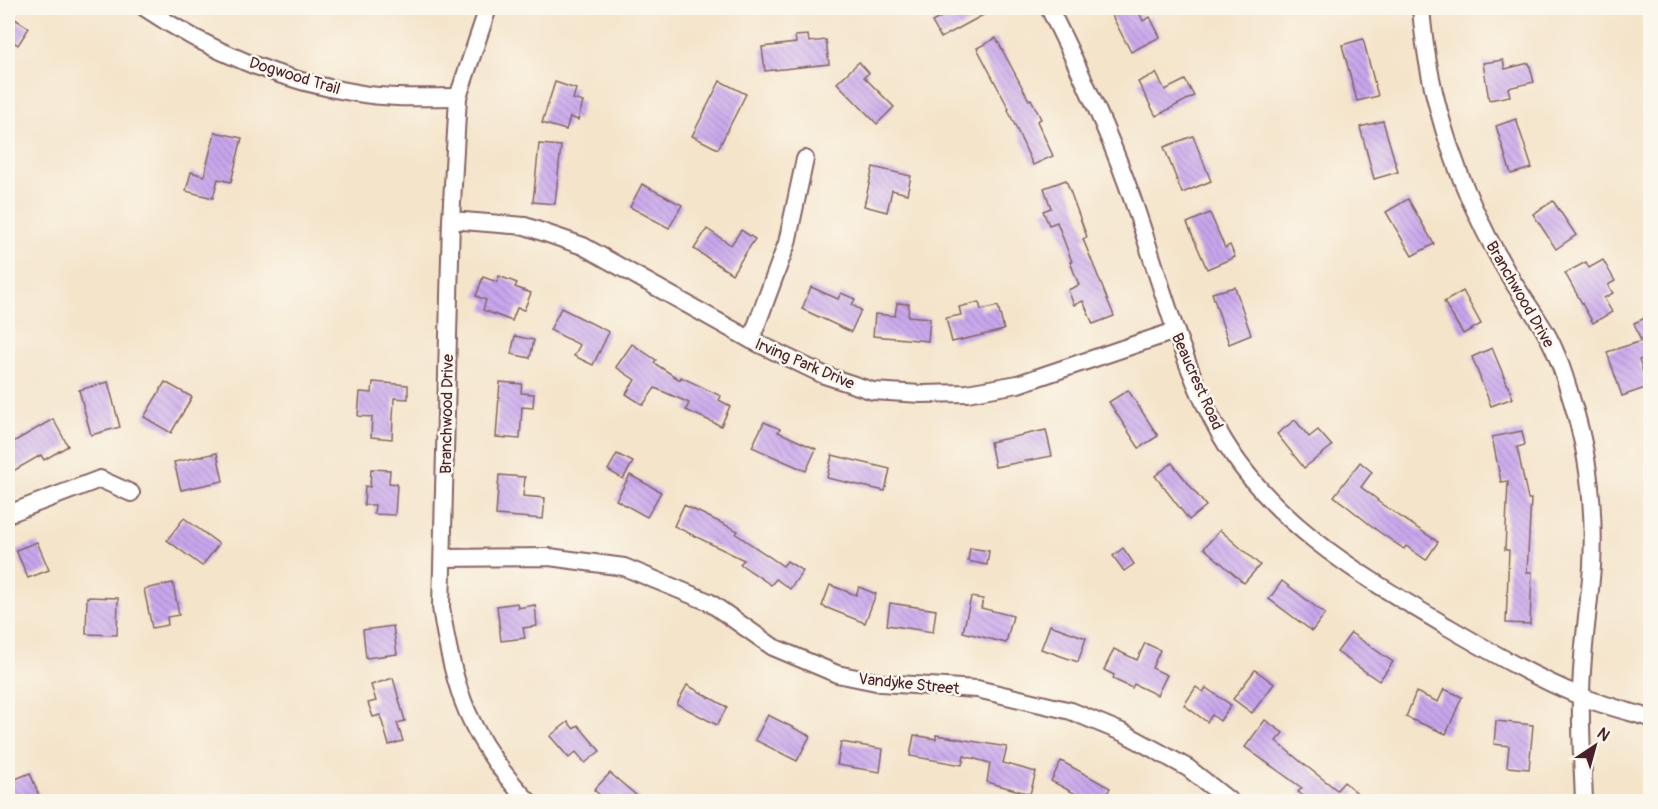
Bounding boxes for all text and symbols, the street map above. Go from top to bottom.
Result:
street label: Dogwood Trail [247,53,343,99]
street label: Branchwood Drive [1482,238,1559,352]
street label: Beaucrest Road [1167,330,1227,433]
street label: Irving Park Drive [752,334,858,394]
street label: Branchwood Drive [436,354,458,474]
street label: Vandyke Street [857,669,961,699]
north arrow [1565,716,1625,776]
text: N [1593,723,1614,746]

